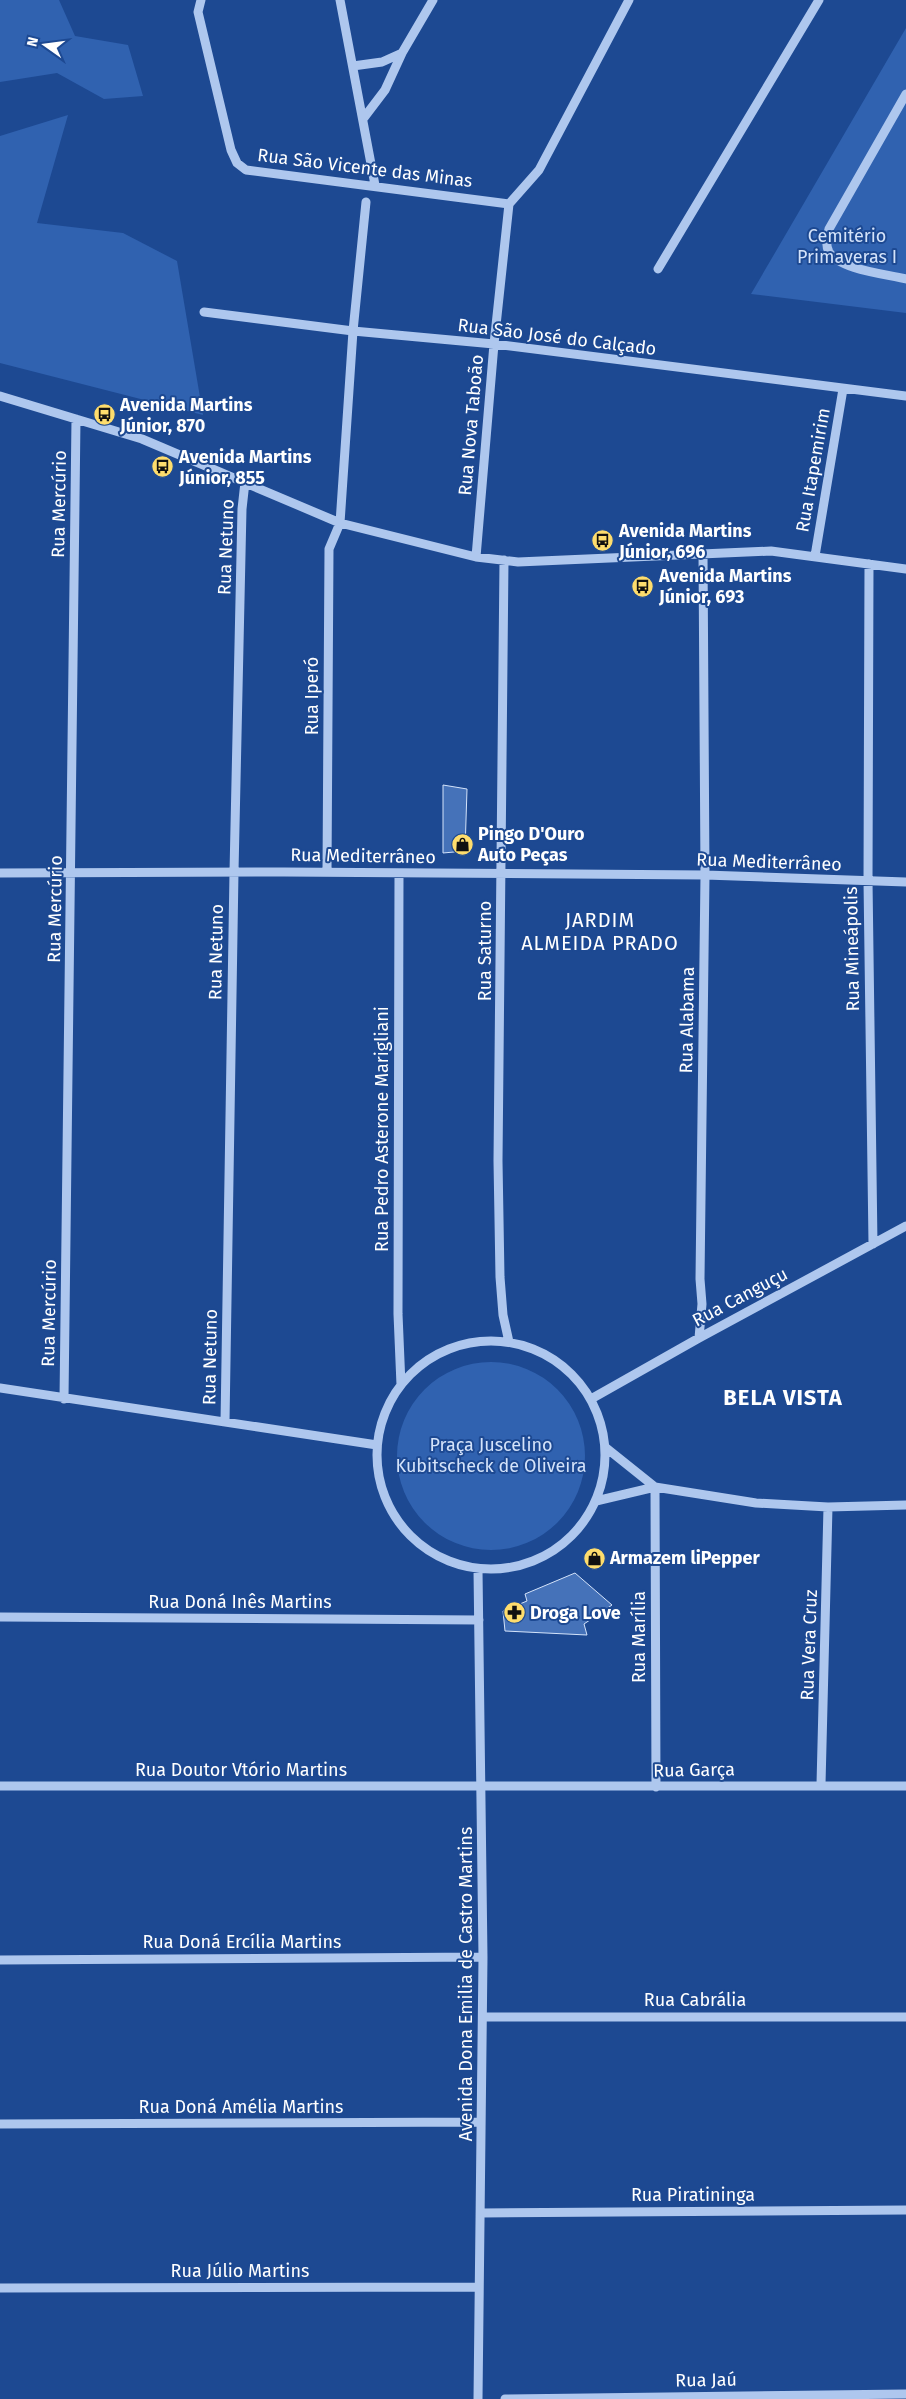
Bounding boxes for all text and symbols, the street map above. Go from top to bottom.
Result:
north arrow [20,20,70,70]
text: N [23,35,42,49]
street label: Rua São Vicente das Minas [256,144,474,192]
park label: Cemitério Primaveras I [797,225,897,268]
street label: Rua São José do Calçado [456,314,658,360]
street label: Rua Nova Taboão [454,354,488,496]
place label: Avenida Martins Júnior, 870 [119,394,253,437]
bus stop icon: Avenida Martins Júnior, 870 [92,403,116,427]
street label: Rua Itapemirim [791,406,835,534]
place label: Avenida Martins Júnior, 855 [178,446,312,489]
street label: Rua Mercúrio [47,450,71,558]
bus stop icon: Avenida Martins Júnior, 855 [151,455,175,479]
street label: Rua Netuno [213,499,239,595]
place label: Avenida Martins Júnior, 696 [618,520,752,563]
bus stop icon: Avenida Martins Júnior, 696 [591,529,615,553]
place label: Avenida Martins Júnior, 693 [658,565,792,608]
bus stop icon: Avenida Martins Júnior, 693 [631,574,655,598]
street label: Rua Iperó [301,657,323,735]
place label: Pingo D'Ouro Auto Peças [477,823,585,866]
shop icon: Pingo D'Ouro Auto Peças [450,832,474,856]
street label: Rua Mediterrâneo [290,844,436,868]
street label: Rua Mediterrâneo [696,848,842,876]
street label: Rua Mercúrio [43,855,67,963]
street label: Rua Mineápolis [840,886,864,1012]
street label: Rua Saturno [474,901,496,1001]
street label: Rua Netuno [204,904,228,1000]
district label: JARDIM ALMEIDA PRADO [521,908,679,955]
street label: Rua Alabama [675,966,699,1074]
street label: Rua Pedro Asterone Marigliani [371,1006,393,1252]
street label: Rua Mercúrio [37,1259,61,1367]
street label: Rua Canguçu [689,1263,791,1331]
street label: Rua Netuno [198,1309,222,1405]
district label: BELA VISTA [723,1384,843,1411]
park label: Praça Juscelino Kubitscheck de Oliveira [395,1434,587,1477]
shop icon: Armazem liPepper [582,1546,606,1570]
place label: Armazem liPepper [609,1547,760,1569]
street label: Rua Vera Cruz [796,1589,822,1701]
street label: Rua Doná Inês Martins [148,1591,332,1613]
street label: Rua Marília [628,1591,650,1683]
pharmacy icon: Droga Love [502,1601,526,1625]
place label: Droga Love [530,1602,621,1624]
street label: Rua Garça [653,1758,735,1782]
street label: Rua Doutor Vtório Martins [135,1759,347,1781]
street label: Avenida Dona Emilia de Castro Martins [455,1827,477,2141]
street label: Rua Doná Ercília Martins [142,1931,342,1953]
street label: Rua Cabrália [644,1989,746,2011]
street label: Rua Doná Amélia Martins [139,2096,343,2118]
street label: Rua Piratininga [631,2184,755,2206]
street label: Rua Júlio Martins [171,2260,309,2282]
street label: Rua Jaú [675,2368,737,2392]

